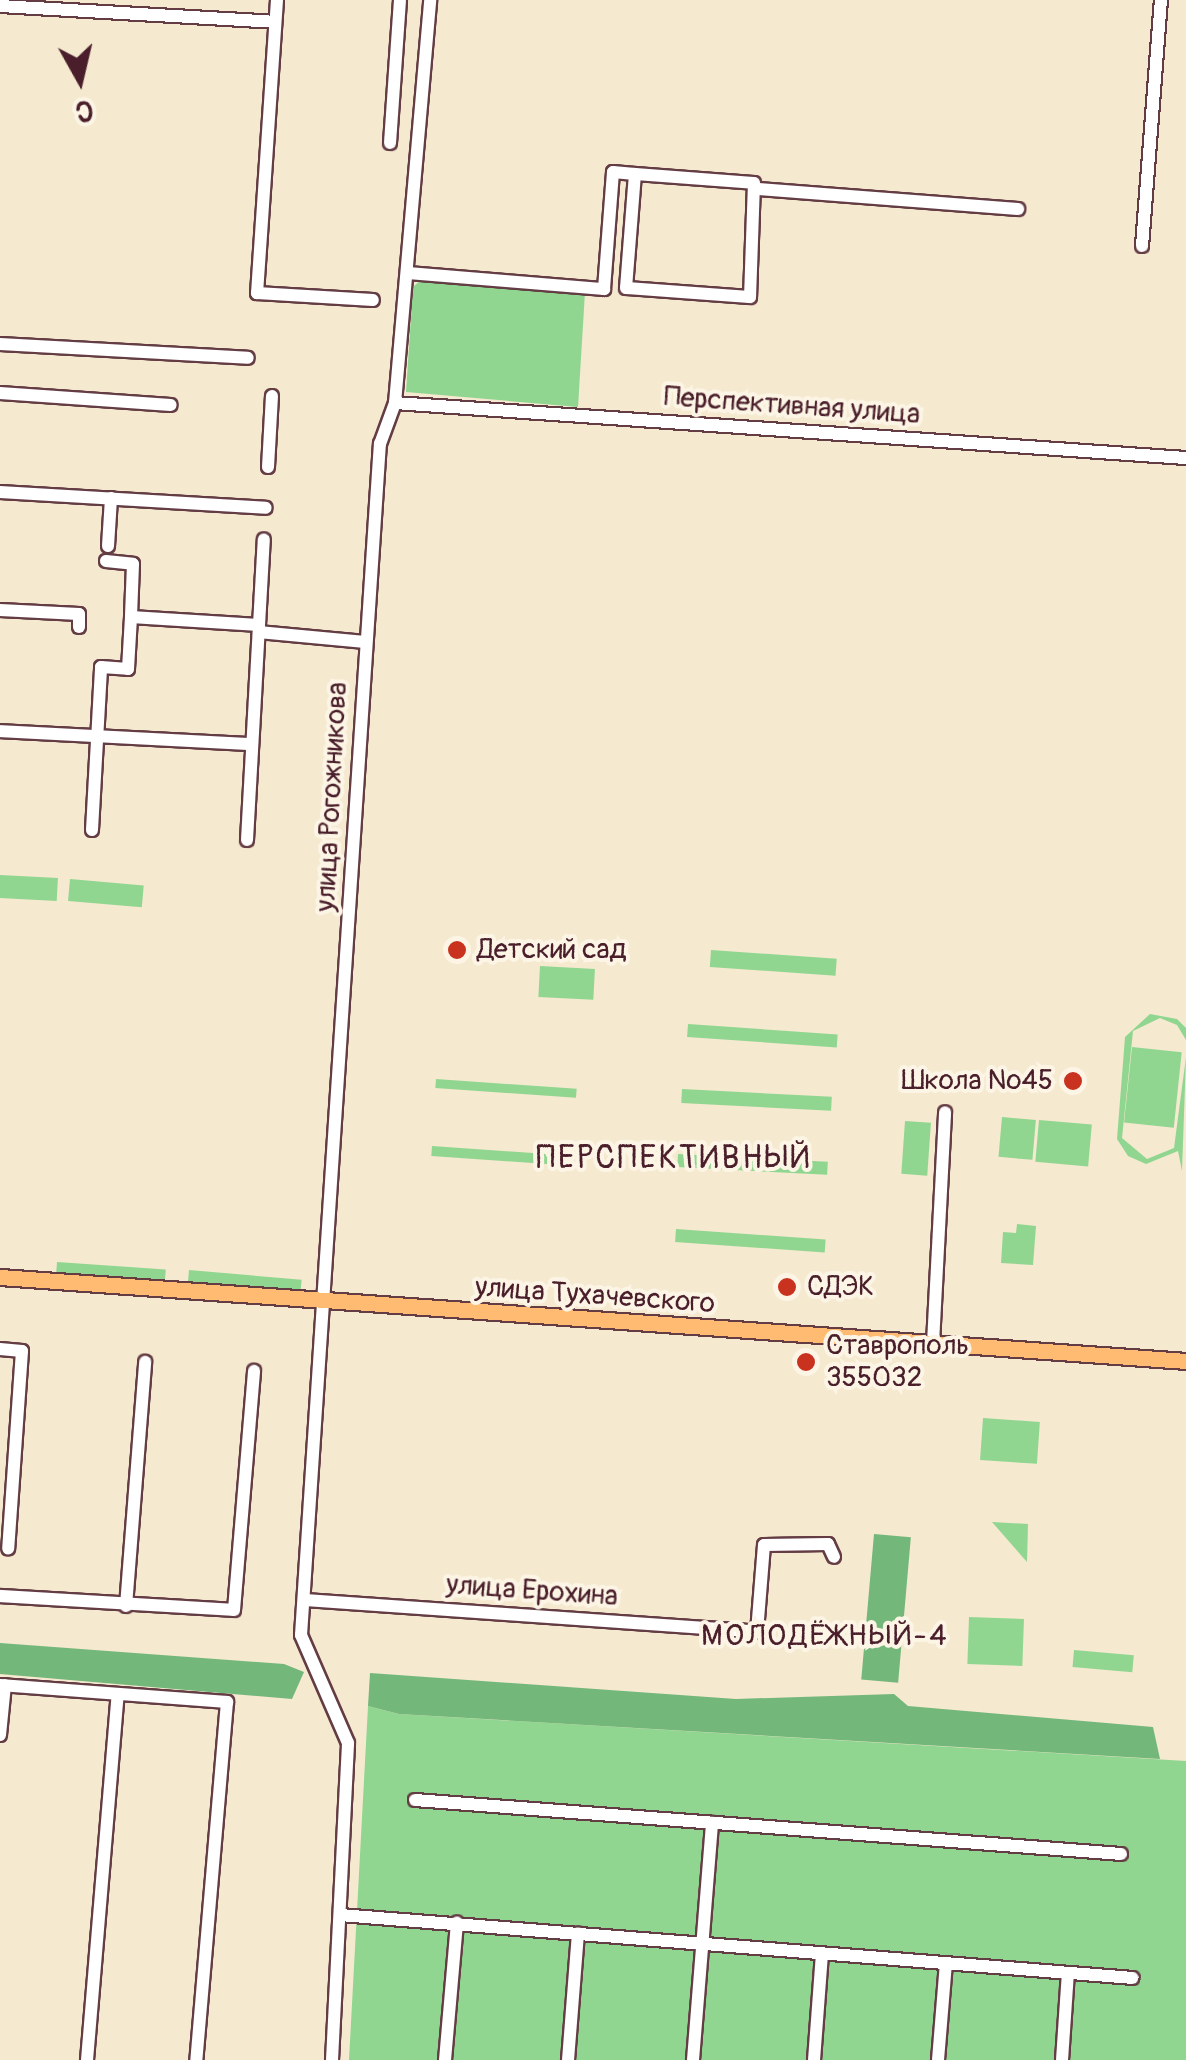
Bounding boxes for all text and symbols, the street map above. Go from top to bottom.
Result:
north arrow [30,30,130,130]
text: С [73,92,95,129]
street label: Перспективная улица [663,380,921,432]
street label: улица Рогожникова [309,681,355,913]
place label: Детский сад [477,933,626,967]
marker: Детский сад [446,939,468,961]
place label: Школа №45 [901,1064,1053,1098]
marker: Школа №45 [1062,1070,1084,1092]
district label: ПЕРСПЕКТИВНЫЙ [536,1139,812,1177]
place label: СДЭК [807,1270,874,1304]
street label: улица Тухачевского [474,1271,716,1321]
marker: СДЭК [776,1276,798,1298]
place label: Ставрополь 355032 [826,1329,969,1395]
marker: Ставрополь 355032 [795,1351,817,1373]
street label: улица Ерохина [445,1568,619,1614]
district label: МОЛОДЁЖНЫЙ-4 [701,1618,949,1654]

